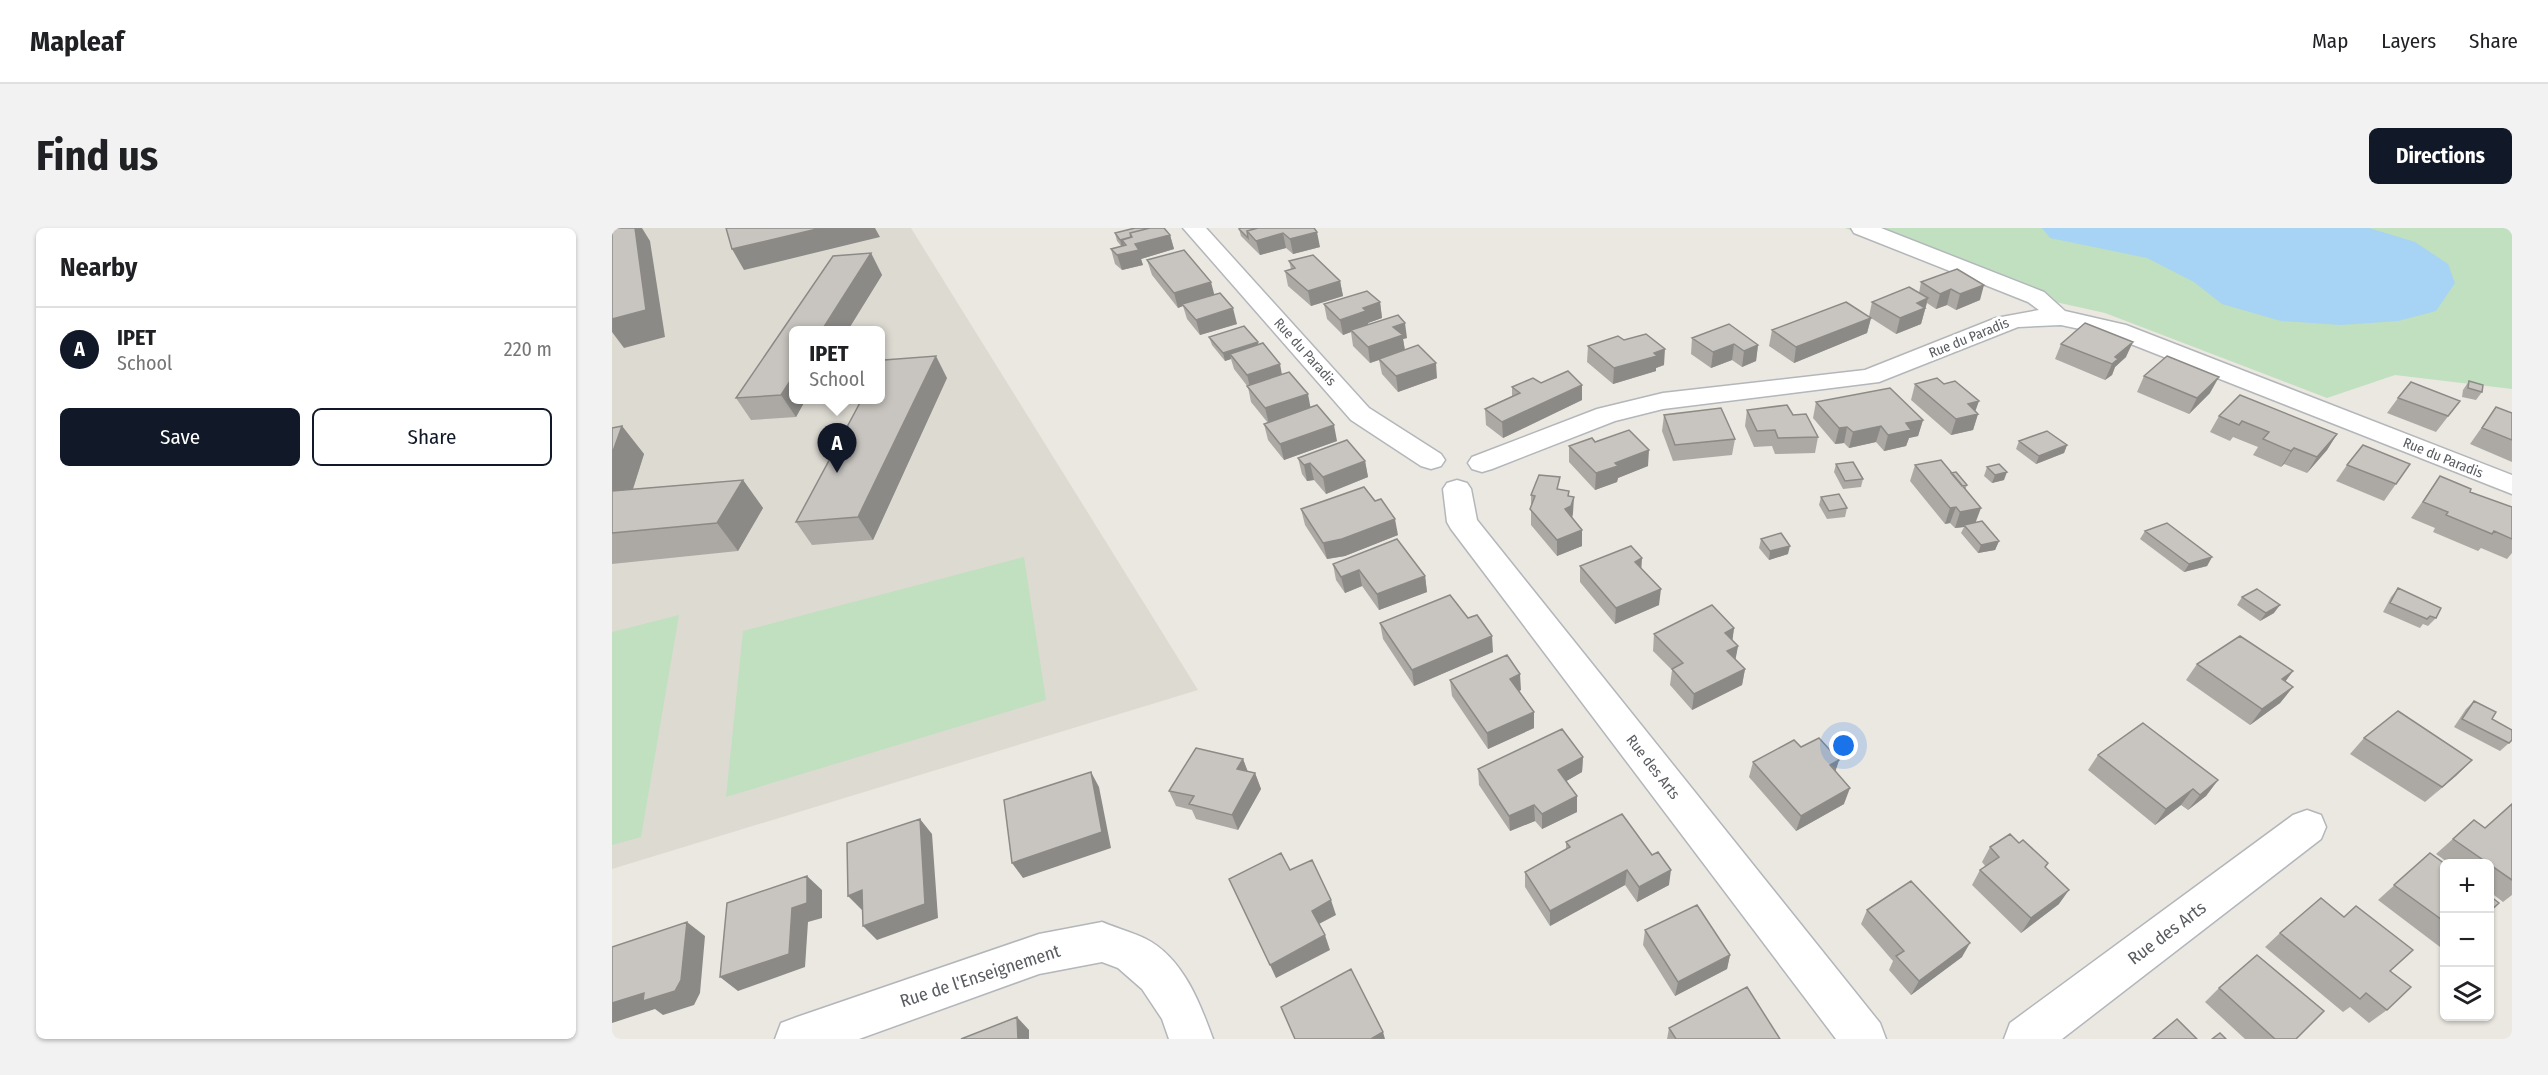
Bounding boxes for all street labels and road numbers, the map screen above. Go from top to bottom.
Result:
street label: Rue du Paradis [1926,314,2012,362]
street label: Rue du Paradis [1270,315,1340,389]
street label: Rue du Paradis [2400,434,2486,482]
street label: Rue des Arts [1622,731,1684,803]
street label: Rue des Arts [2124,896,2211,970]
street label: Rue de l'Enseignement [897,940,1063,1012]

